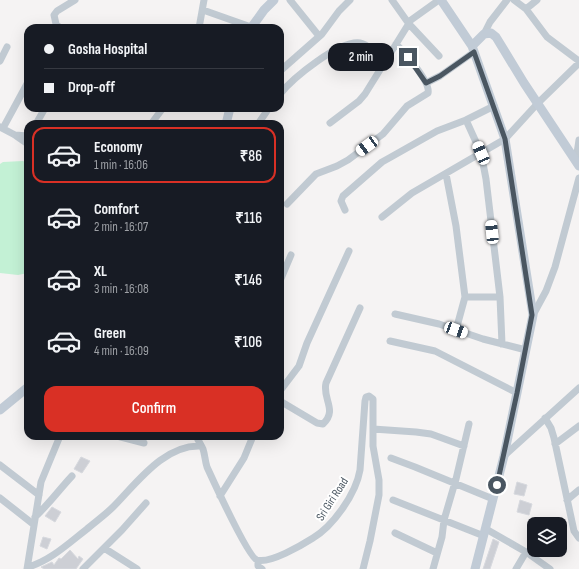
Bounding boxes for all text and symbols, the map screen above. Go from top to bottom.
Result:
text: Gosha Hospital [68,40,147,59]
callout: 2 min [328,43,394,71]
route end [399,48,417,66]
text: 2 min [349,49,373,65]
text: Drop-off [68,78,115,97]
car [354,134,380,158]
icon: car [46,137,82,173]
text: Economy [94,138,143,157]
car [471,140,491,166]
text: ₹86 [240,147,262,166]
text: 1 min · 16:06 [94,157,148,173]
icon: car [46,199,82,235]
text: Comfort [94,200,139,219]
text: ₹116 [235,209,262,228]
text: 2 min · 16:07 [94,219,148,235]
car [485,219,499,245]
icon: car [46,261,82,297]
text: XL [94,262,107,281]
text: ₹146 [234,271,262,290]
text: 3 min · 16:08 [94,281,149,297]
car [443,320,469,340]
icon: car [46,323,82,359]
text: Green [94,324,126,343]
text: ₹106 [234,333,262,352]
text: 4 min · 16:09 [94,343,149,359]
button: Confirm [44,386,264,432]
street label: Sri Giri Road [313,475,352,524]
route start [488,476,506,494]
map controls [527,517,567,557]
button: layers [527,517,567,557]

